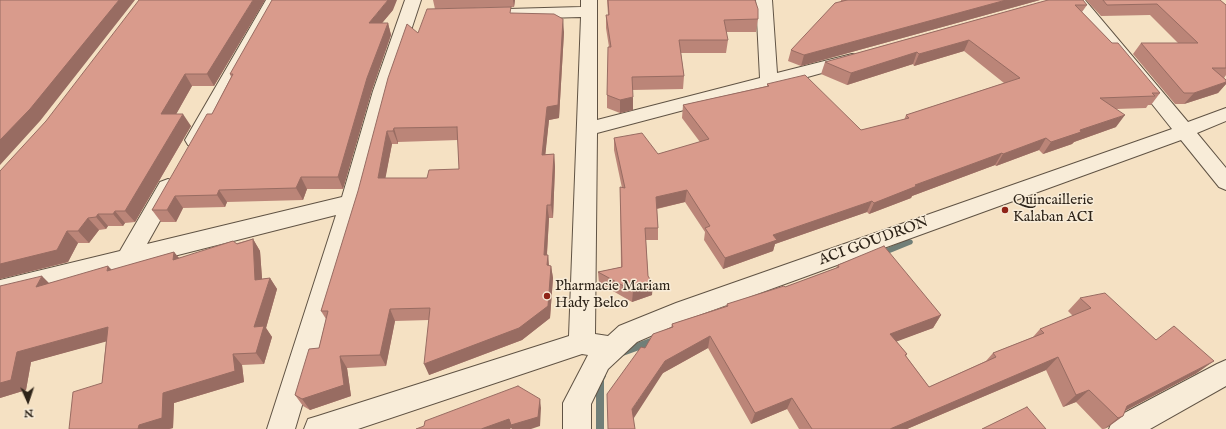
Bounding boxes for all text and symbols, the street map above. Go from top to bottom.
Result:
place label: Quincaillerie Kalaban ACI [1013,192,1094,227]
marker: Quincaillerie Kalaban ACI [1000,205,1010,215]
street label: ACI GOUDRON [817,214,931,270]
place label: Pharmacie Mariam Hady Belco [555,278,670,313]
marker: Pharmacie Mariam Hady Belco [542,291,552,301]
north arrow [8,381,48,421]
text: N [24,406,34,420]

